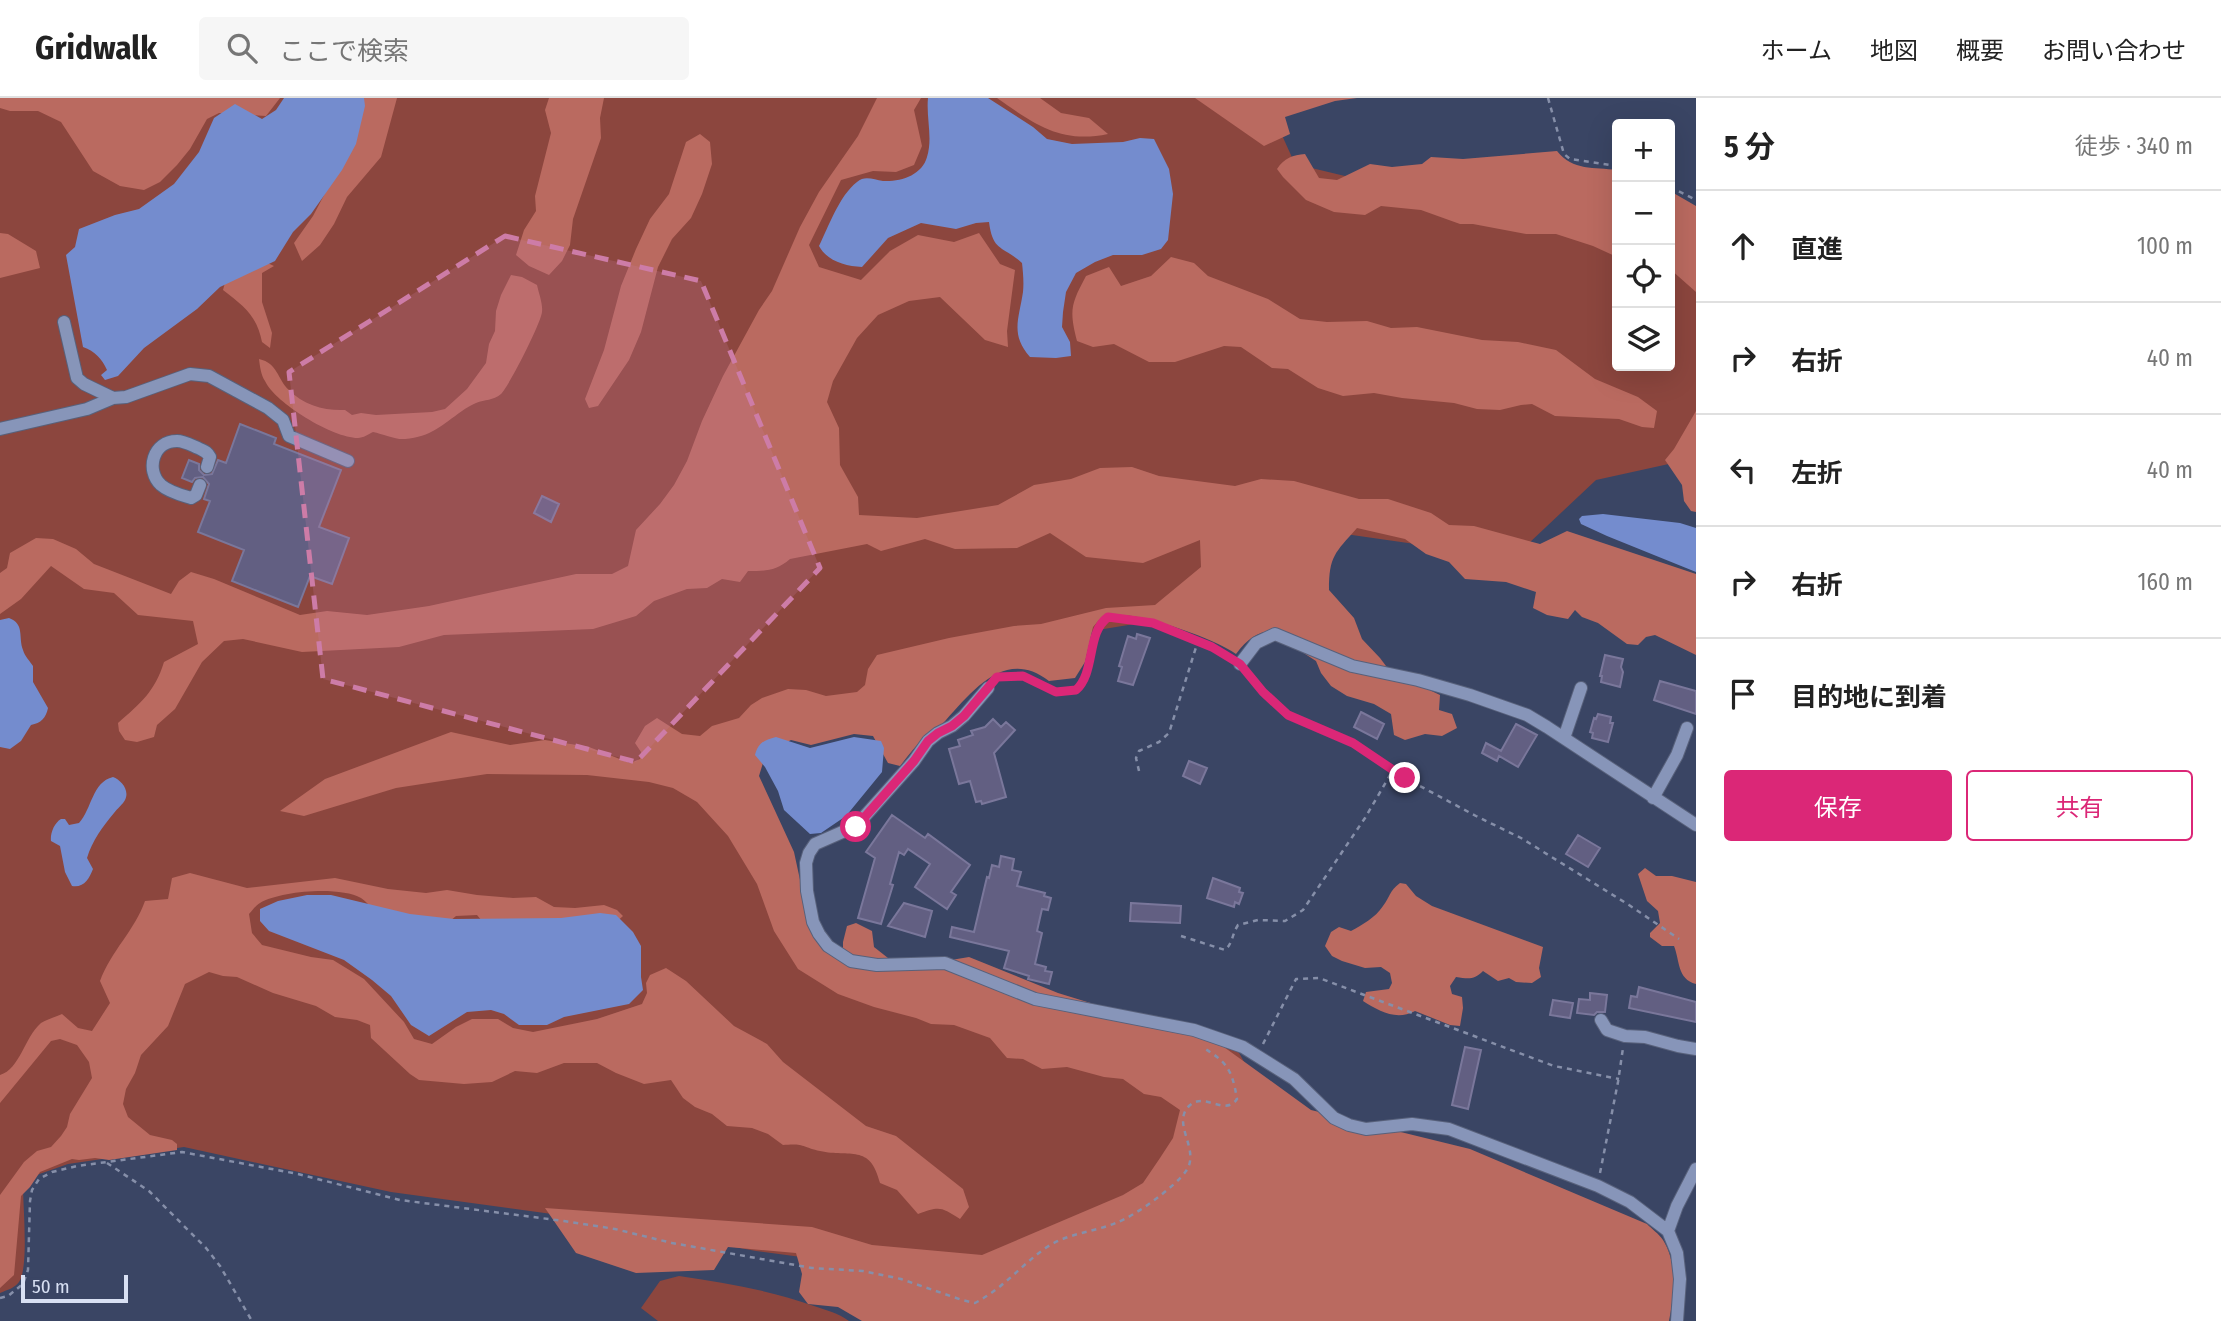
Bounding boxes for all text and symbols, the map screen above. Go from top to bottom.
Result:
search box [199,17,689,80]
text: Gridwalk [35,28,157,68]
icon: search [223,29,261,67]
text: ここで検索 [279,36,409,67]
text: ホーム [1761,37,1832,65]
text: 地図 [1870,37,1918,65]
text: 概要 [1956,37,2004,65]
text: お問い合わせ [2042,37,2186,65]
map controls [1612,119,1675,371]
button: + [1612,119,1675,182]
text: 5 分 [1724,129,1775,165]
text: 徒歩 · 340 m [2075,132,2193,160]
button: − [1612,182,1675,245]
icon: ahead [1724,227,1762,265]
text: 100 m [2137,232,2193,260]
text: 直進 [1791,234,1843,265]
button: locate [1612,245,1675,308]
button: layers [1612,308,1675,371]
icon: right [1724,339,1762,377]
text: 40 m [2147,344,2193,372]
text: 右折 [1791,346,1843,377]
icon: left [1724,451,1762,489]
text: 40 m [2147,456,2193,484]
text: 左折 [1791,458,1843,489]
icon: right [1724,563,1762,601]
text: 160 m [2138,568,2193,596]
text: 右折 [1791,570,1843,601]
icon: arrive [1724,675,1762,713]
text: 目的地に到着 [1791,682,1947,713]
route end [1389,762,1420,793]
button: 保存 [1724,770,1952,841]
button: 共有 [1966,770,2193,841]
route start [840,811,871,842]
scale bar [21,1272,128,1304]
text: 50 m [32,1275,70,1298]

